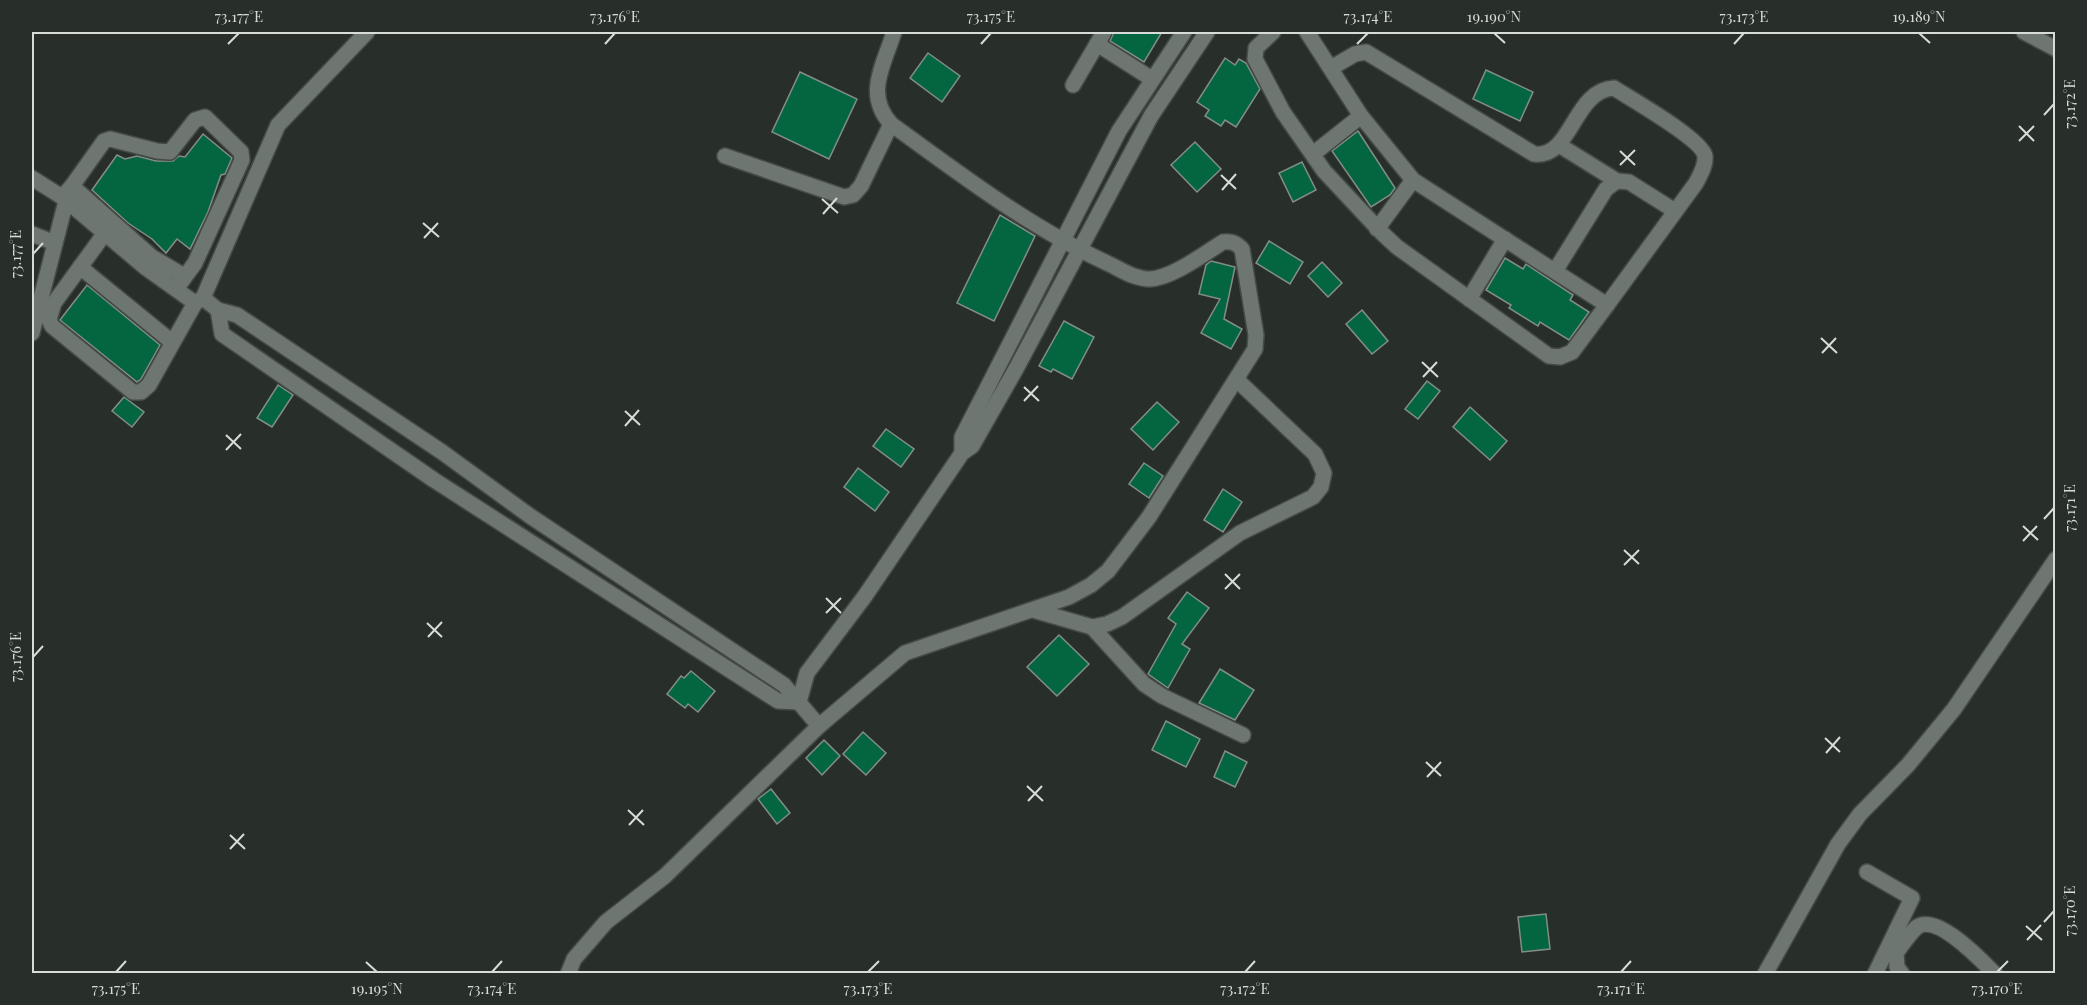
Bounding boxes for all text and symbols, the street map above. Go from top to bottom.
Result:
text: 73.177°E [215,6,263,26]
text: 73.176°E [590,6,640,26]
text: 73.175°E [967,6,1015,26]
text: 73.174°E [1344,6,1392,26]
text: 19.190°N [1467,6,1522,26]
text: 73.173°E [1720,6,1768,26]
text: 19.189°N [1892,6,1946,26]
text: 73.172°E [2059,79,2079,129]
text: 73.177°E [5,230,25,278]
text: 73.171°E [2059,484,2079,532]
text: 73.176°E [5,632,25,682]
text: 73.170°E [2059,886,2079,936]
text: 73.175°E [92,978,140,998]
text: 19.195°N [351,978,403,998]
text: 73.174°E [468,978,516,998]
text: 73.173°E [844,978,892,998]
text: 73.172°E [1220,978,1270,998]
text: 73.171°E [1597,978,1645,998]
text: 73.170°E [1972,978,2022,998]

